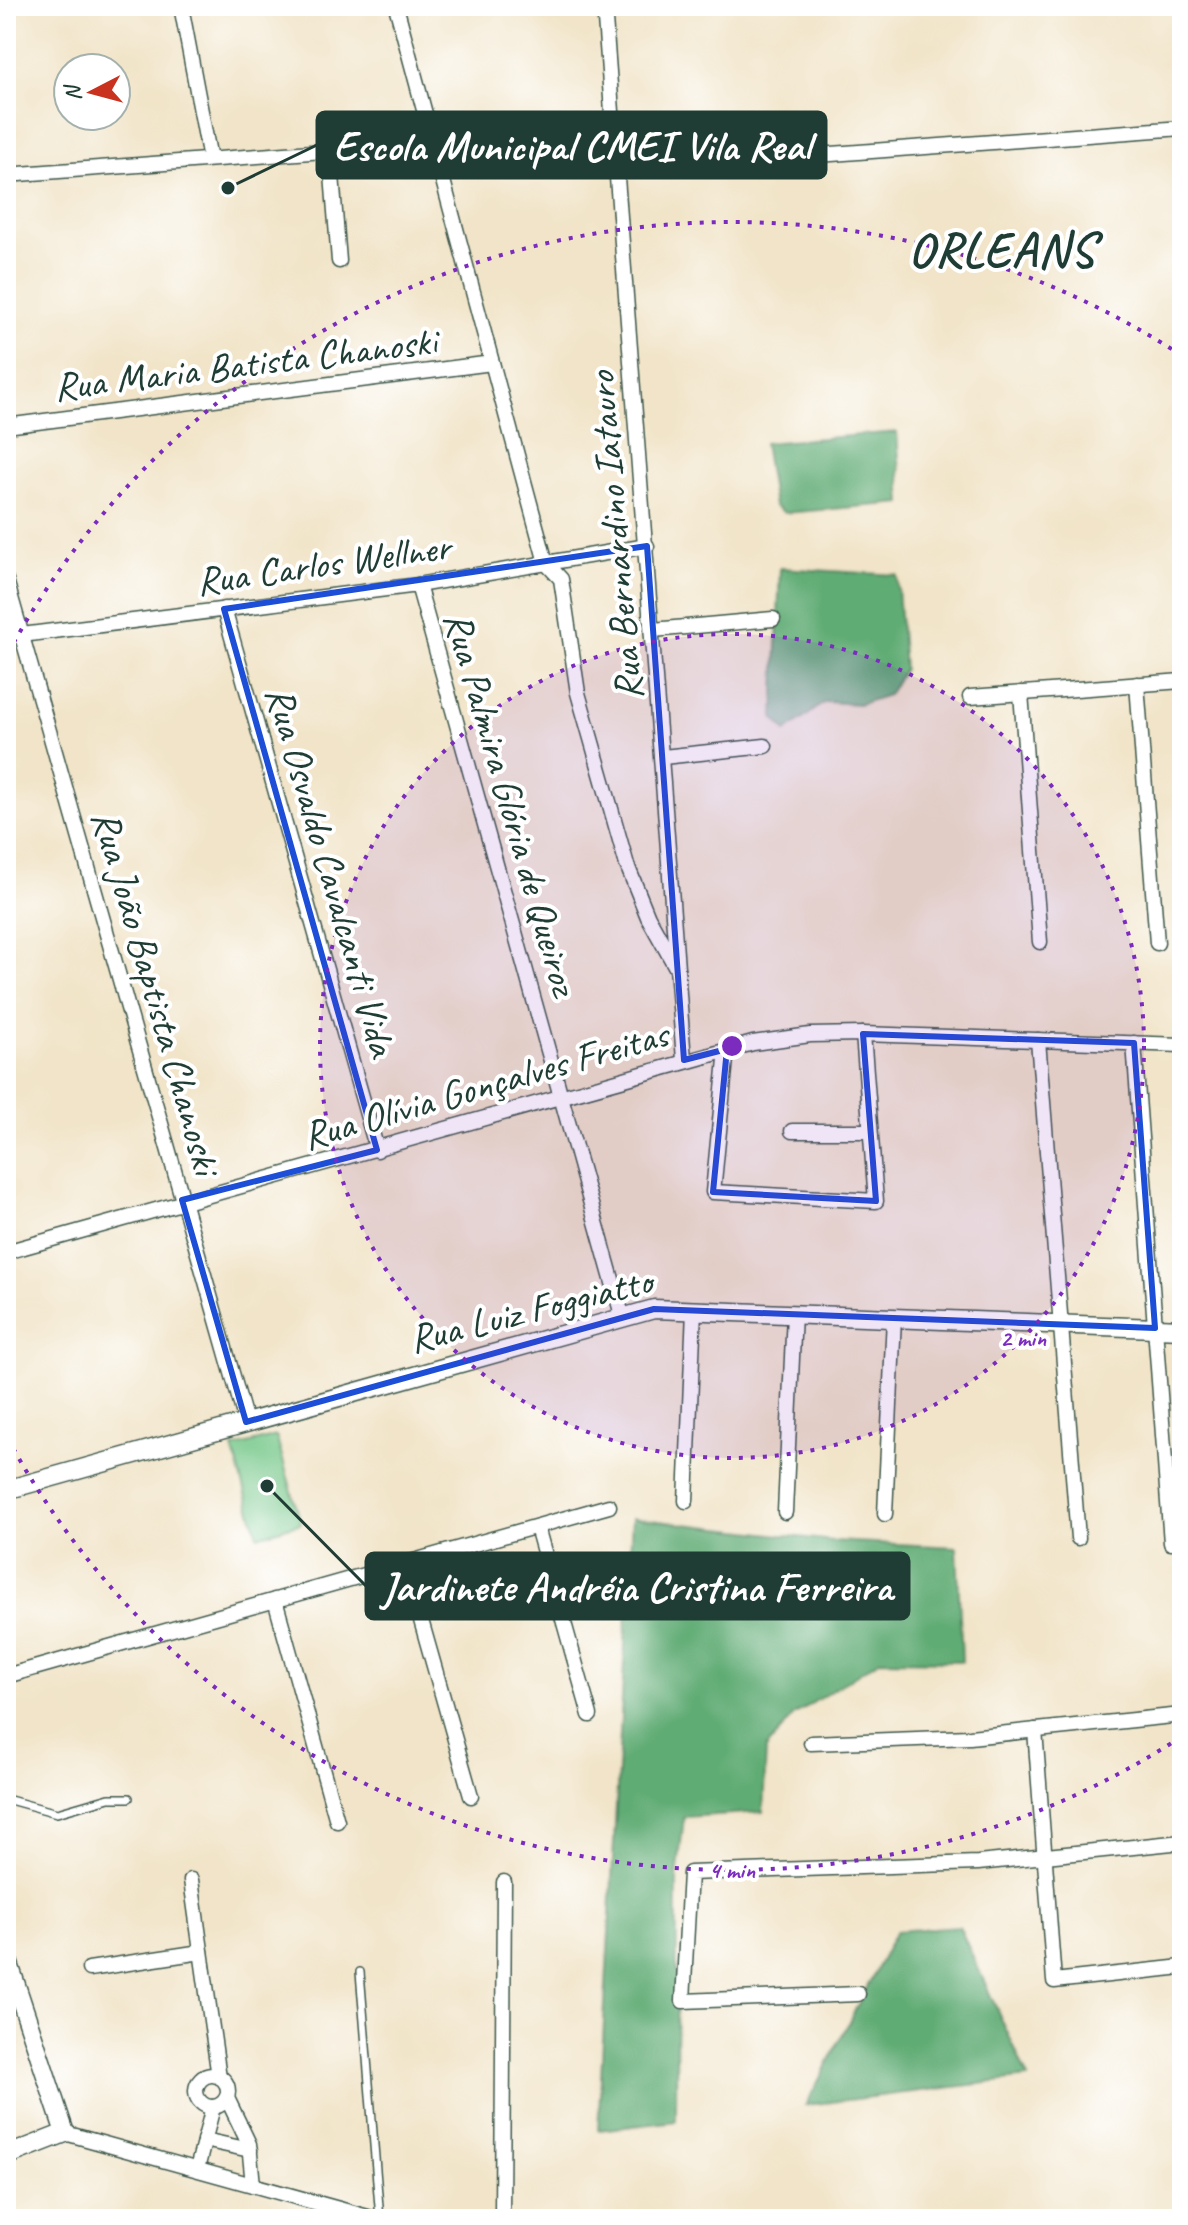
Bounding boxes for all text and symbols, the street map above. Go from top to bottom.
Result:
north arrow [52,52,132,132]
text: N [58,82,88,102]
callout: Escola Municipal CMEI Vila Real [317,112,826,178]
text: Escola Municipal CMEI Vila Real [333,120,818,173]
district label: ORLEANS [909,220,1104,280]
street label: Rua Maria Batista Chanoski [51,315,444,412]
street label: Rua Bernardino Iatauro [576,368,654,702]
street label: Rua Carlos Wellner [193,521,457,607]
street label: Rua Palmira Glória de Queiroz [432,606,591,1004]
street label: Rua Osvaldo Cavalcanti Vida [254,681,408,1064]
street label: Rua João Baptista Chanoski [80,805,233,1184]
street label: Rua Olívia Gonçalves Freitas [297,1008,677,1161]
centre of rings [718,1032,746,1060]
street label: Rua Luiz Foggiatto [404,1255,661,1364]
text: 2 min [1000,1323,1047,1353]
callout: Jardinete Andréia Cristina Ferreira [366,1553,909,1619]
text: Jardinete Andréia Cristina Ferreira [379,1561,896,1614]
text: 4 min [709,1855,756,1885]

